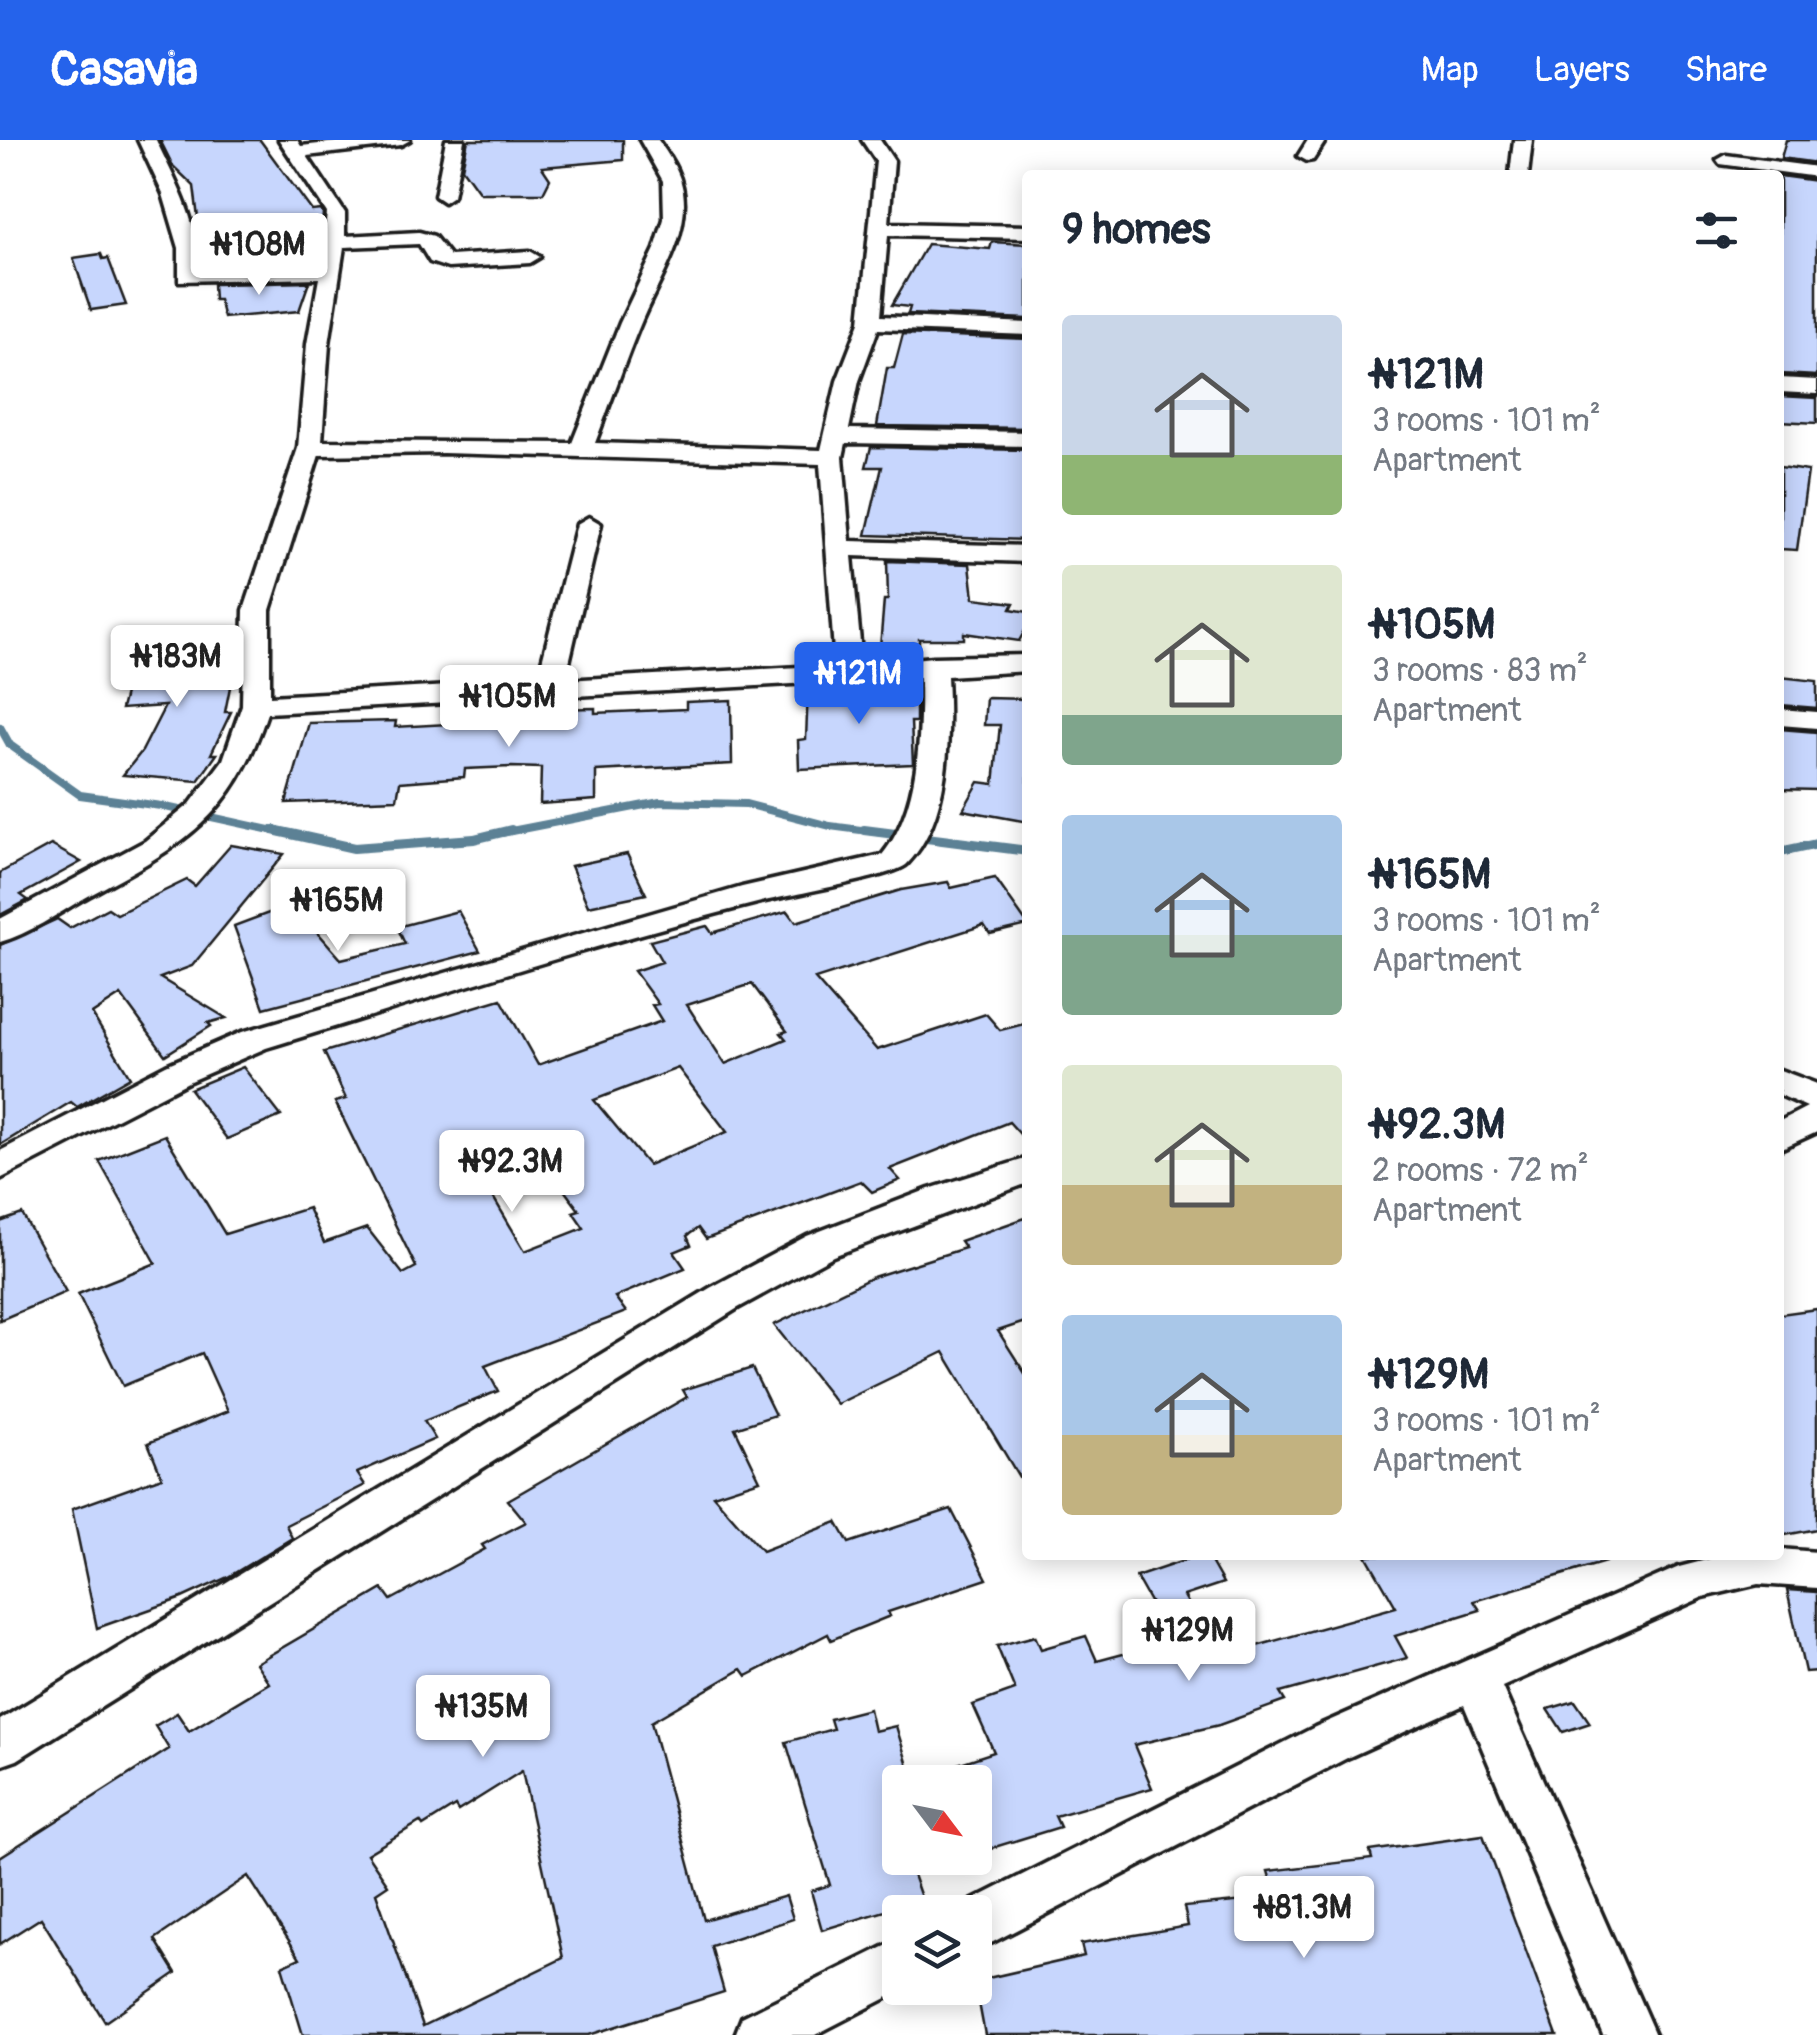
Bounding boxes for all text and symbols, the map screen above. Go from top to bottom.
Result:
text: Casavia [50,40,198,100]
text: Map [1421,48,1479,92]
text: Layers [1534,48,1630,92]
text: Share [1685,48,1767,92]
icon: filters [1689,203,1744,258]
text: 9 homes [1062,204,1211,256]
pin: ₦108M [189,213,329,298]
text: ₦108M [213,225,305,265]
text: ₦121M [1372,349,1484,401]
icon: home [1142,355,1262,475]
text: 3 rooms · 101 m² [1372,401,1601,441]
text: Apartment [1372,441,1521,481]
text: ₦105M [1372,599,1495,651]
icon: home [1142,605,1262,725]
pin: ₦183M [107,625,247,710]
text: ₦183M [133,637,221,677]
pin: ₦121M [789,642,929,727]
text: 3 rooms · 83 m² [1372,651,1588,691]
text: ₦121M [816,654,902,694]
pin: ₦105M [439,665,579,750]
text: ₦105M [462,677,556,717]
text: Apartment [1372,691,1521,731]
text: ₦165M [1372,849,1491,901]
icon: home [1142,855,1262,975]
pin: ₦165M [268,869,408,954]
text: ₦165M [293,881,383,921]
text: 3 rooms · 101 m² [1372,901,1601,941]
text: Apartment [1372,941,1521,981]
text: ₦92.3M [1372,1099,1505,1151]
icon: home [1142,1105,1262,1225]
pin: ₦92.3M [431,1130,593,1215]
text: ₦92.3M [461,1142,563,1182]
text: 2 rooms · 72 m² [1372,1151,1589,1191]
text: Apartment [1372,1191,1521,1231]
text: ₦129M [1372,1349,1489,1401]
icon: home [1142,1355,1262,1475]
text: 3 rooms · 101 m² [1372,1401,1601,1441]
text: Apartment [1372,1441,1521,1481]
pin: ₦129M [1119,1599,1259,1684]
text: ₦129M [1144,1611,1234,1651]
pin: ₦135M [413,1675,553,1760]
text: ₦135M [438,1687,528,1727]
north arrow [882,1765,992,1875]
map controls [882,1765,992,2005]
pin: ₦81.3M [1223,1876,1385,1961]
text: ₦81.3M [1256,1888,1352,1928]
button: layers [882,1895,992,2005]

